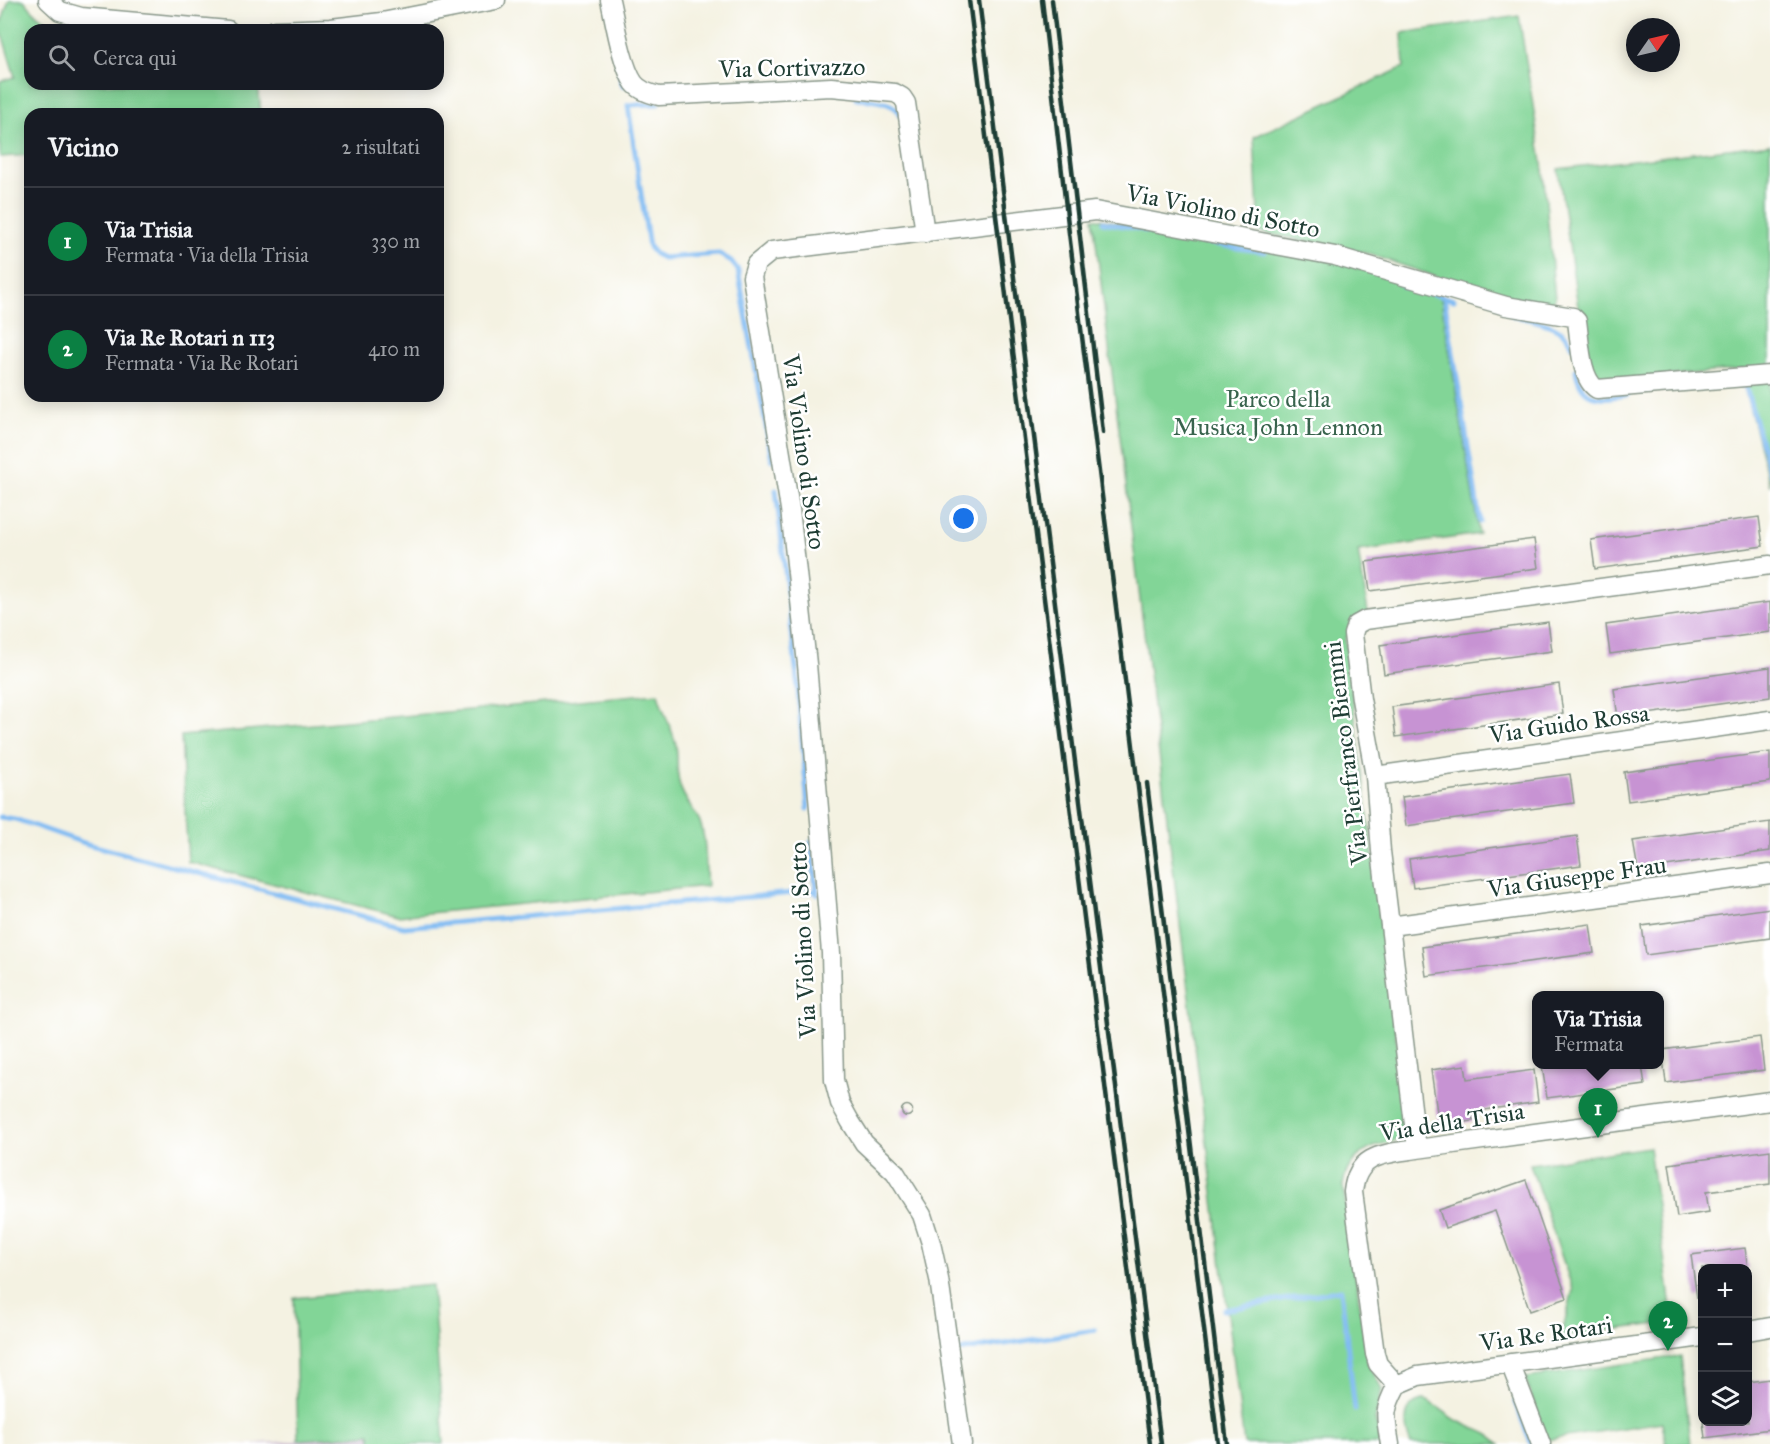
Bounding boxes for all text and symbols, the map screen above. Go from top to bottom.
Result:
north arrow [1626,18,1680,72]
search box [24,24,444,90]
icon: search [45,41,78,74]
text: Cerca qui [93,44,177,71]
street label: Via Cortivazzo [717,52,866,84]
text: Vicino [48,131,119,163]
text: 2 risultati [341,135,420,159]
street label: Via Violino di Sotto [1123,177,1322,244]
text: Via Trisia [105,216,193,243]
text: 1 [64,229,71,253]
text: 330 m [371,229,420,253]
text: Fermata · Via della Trisia [105,243,309,267]
text: Via Re Rotari n 113 [105,324,275,351]
text: 2 [63,337,72,361]
text: 410 m [368,337,420,361]
text: Fermata · Via Re Rotari [105,351,299,375]
street label: Via Violino di Sotto [775,352,833,551]
park label: Parco della Musica John Lennon [1173,384,1383,442]
your location [949,504,978,533]
street label: Via Pierfranco Biemmi [1317,639,1375,867]
street label: Via Guido Rossa [1486,698,1652,750]
street label: Via Violino di Sotto [783,841,823,1040]
street label: Via Giuseppe Frau [1485,850,1669,905]
popup [1532,991,1664,1069]
text: Via Trisia [1554,1005,1642,1032]
text: Fermata [1554,1032,1623,1056]
pin: 1 [1578,1088,1618,1138]
street label: Via della Trisia [1377,1096,1527,1148]
map controls [1698,1264,1752,1426]
button: + [1698,1264,1752,1318]
pin: 2 [1648,1302,1688,1351]
street label: Via Re Rotari [1477,1310,1615,1358]
button: − [1698,1318,1752,1372]
button: layers [1698,1372,1752,1426]

